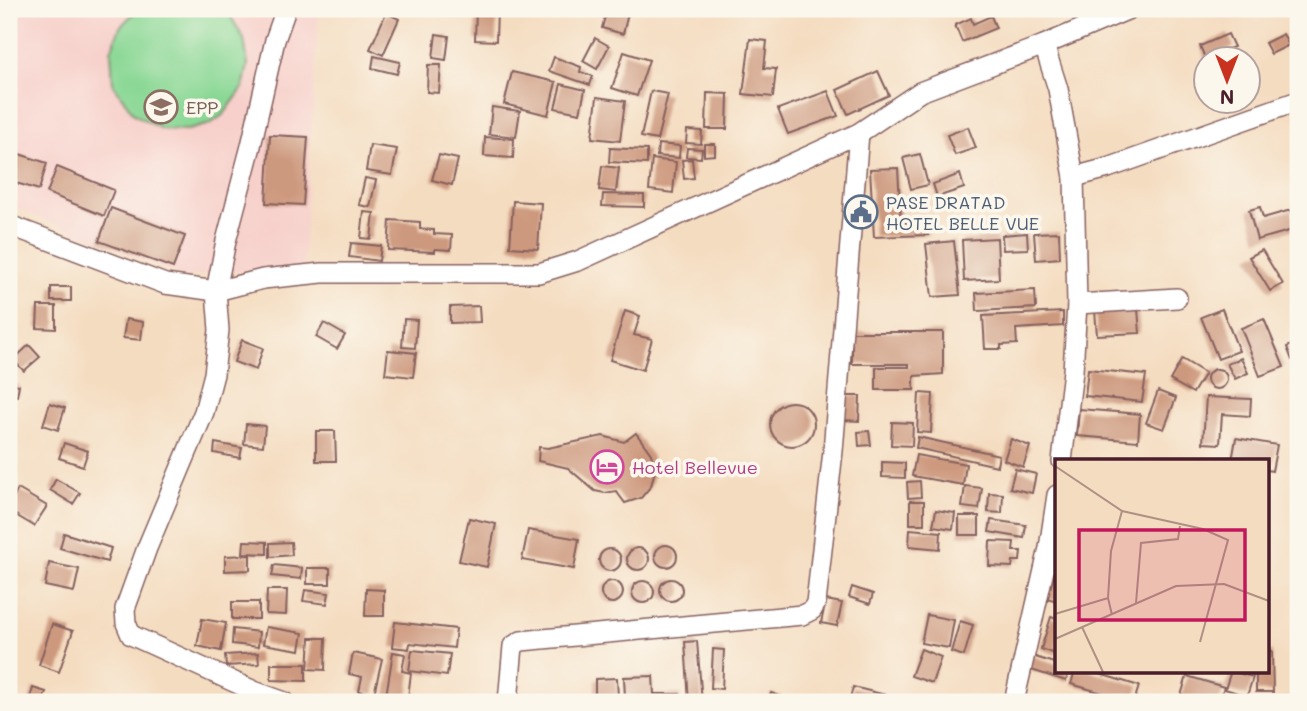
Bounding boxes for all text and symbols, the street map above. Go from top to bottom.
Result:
north arrow [1192,46,1262,116]
text: N [1220,85,1234,110]
school or university icon: EPP [142,88,180,126]
place label: EPP [186,95,218,119]
place label: PASE DRATAD HOTEL BELLE VUE [886,190,1039,235]
public building icon: PASE DRATAD HOTEL BELLE VUE [842,193,880,231]
hotel icon: Hotel Bellevue [588,448,626,486]
place label: Hotel Bellevue [632,455,758,479]
inset map [1055,459,1268,672]

